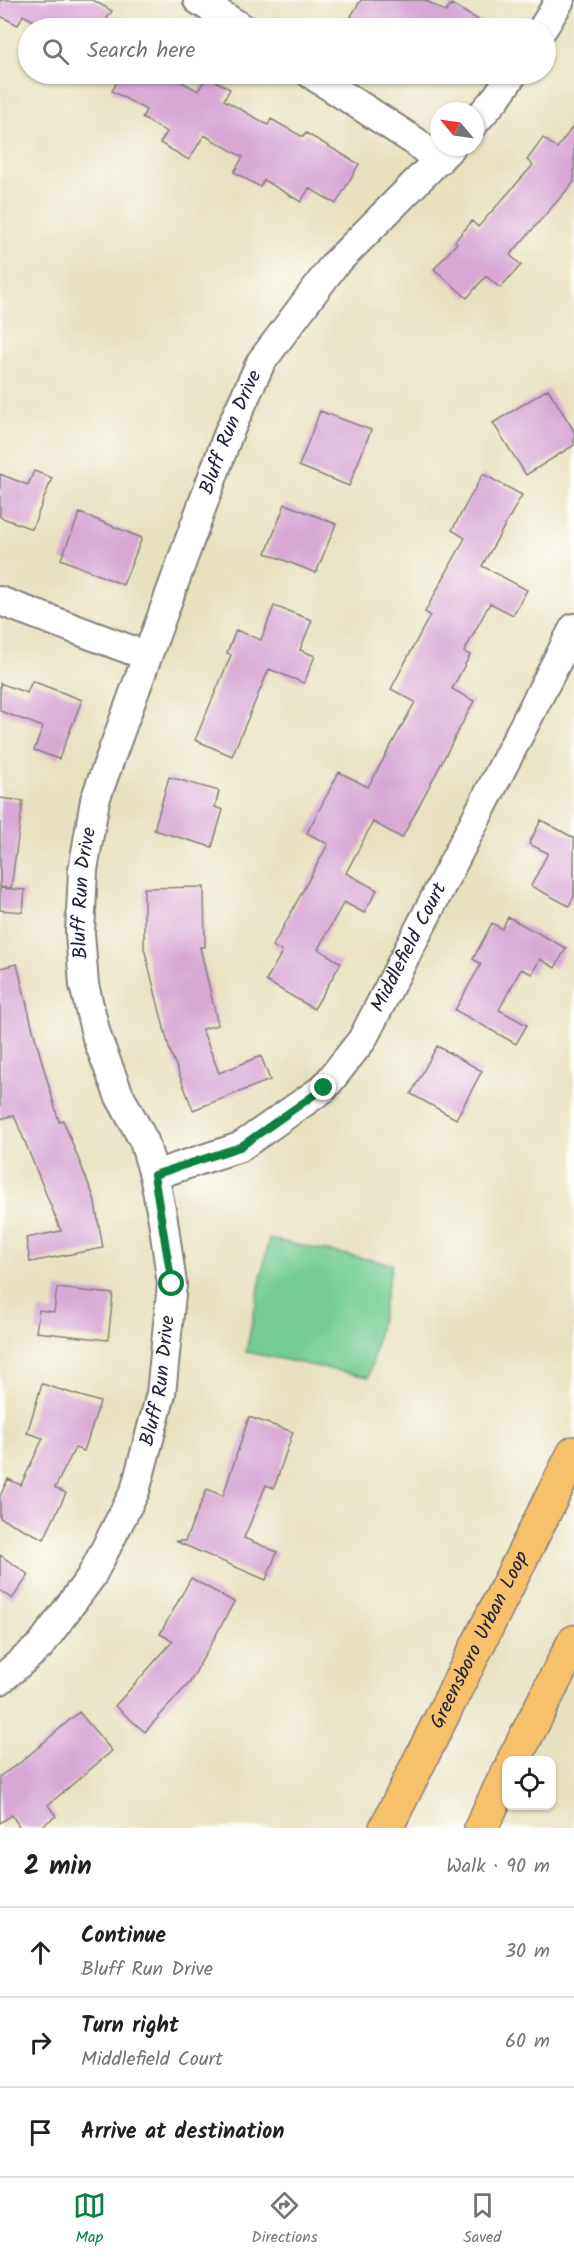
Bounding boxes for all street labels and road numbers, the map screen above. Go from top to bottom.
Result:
street label: Bluff Run Drive [191,365,271,499]
street label: Bluff Run Drive [64,825,106,960]
street label: Middlefield Court [363,877,456,1018]
street label: Bluff Run Drive [132,1314,185,1450]
street label: Greensboro Urban Loop [422,1545,538,1735]

